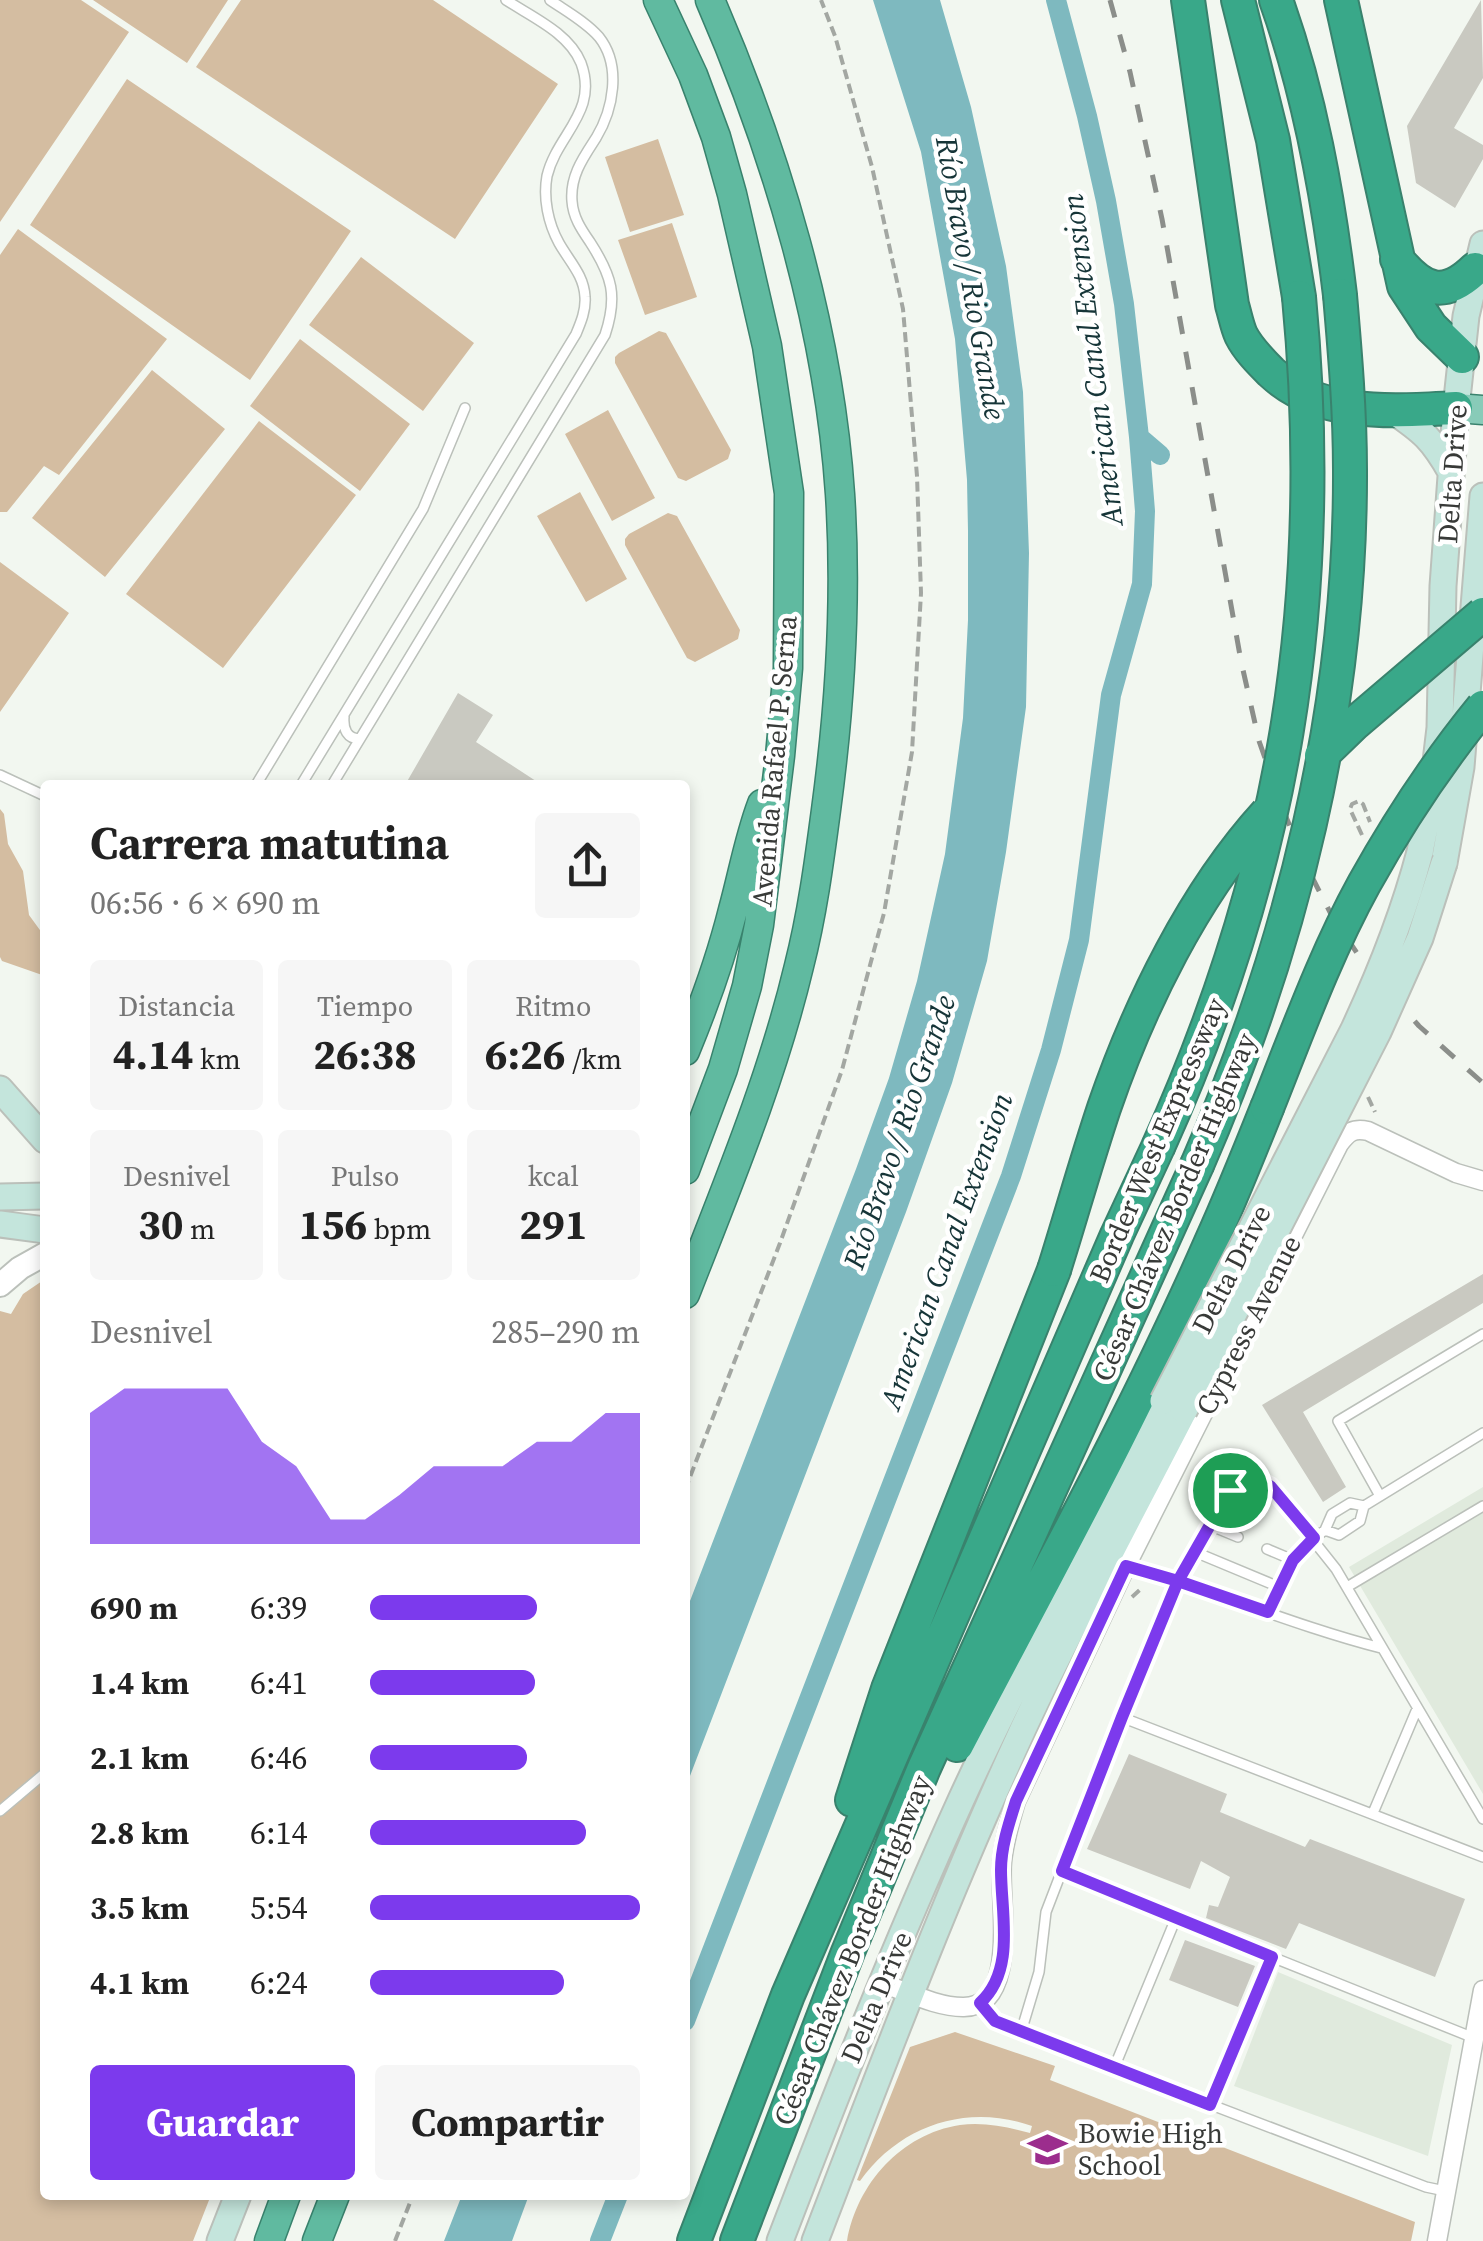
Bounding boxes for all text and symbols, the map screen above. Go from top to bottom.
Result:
water label: Río Bravo / Rio Grande [926,132,1016,423]
water label: American Canal Extension [1051,192,1133,530]
street label: Delta Drive [1428,403,1476,545]
street label: Avenida Rafael P. Serna [742,613,806,908]
text: Carrera matutina [90,812,449,874]
button: share [535,813,640,918]
text: 06:56 · 6 × 690 m [90,881,320,925]
text: Distancia [118,987,235,1025]
text: Tiempo [317,987,413,1025]
text: Ritmo [515,987,591,1025]
water label: Río Bravo / Rio Grande [833,990,965,1275]
street label: Border West Expressway [1080,991,1235,1288]
text: 4.14 [113,1025,194,1083]
text: 26:38 [313,1025,417,1083]
text: 6:26 [485,1025,566,1083]
street label: César Chávez Border Highway [1083,1026,1265,1387]
text: km [194,1040,241,1078]
text: /km [566,1040,622,1078]
water label: American Canal Extension [869,1087,1022,1417]
text: Desnivel [123,1157,230,1195]
text: Pulso [331,1157,399,1195]
text: kcal [528,1157,579,1195]
text: 30 [138,1195,184,1253]
text: 156 [299,1195,367,1253]
text: 291 [519,1195,587,1253]
street label: Delta Drive [1182,1198,1280,1340]
text: m [184,1210,215,1248]
text: bpm [367,1210,431,1248]
street label: Cypress Avenue [1186,1229,1310,1421]
text: Desnivel [90,1310,212,1354]
text: 285–290 m [491,1310,640,1354]
pin [1188,1448,1273,1533]
icon: arrive [1203,1463,1258,1518]
text: 690 m [90,1586,178,1630]
text: 6:39 [250,1586,308,1630]
text: 1.4 km [90,1661,189,1705]
text: 6:41 [250,1661,308,1705]
text: 2.1 km [90,1736,189,1780]
text: 6:46 [250,1736,308,1780]
street label: César Chávez Border Highway [764,1768,940,2131]
text: 2.8 km [90,1811,189,1855]
text: 6:14 [250,1811,308,1855]
text: 3.5 km [90,1886,189,1930]
text: 5:54 [250,1886,308,1930]
street label: Delta Drive [831,1925,921,2069]
text: 4.1 km [90,1961,189,2005]
text: 6:24 [250,1961,308,2005]
button: Guardar [90,2065,355,2180]
button: Compartir [375,2065,640,2180]
place label: Bowie High School [1078,2114,1223,2184]
school or university icon: Bowie High School [1027,2128,1069,2170]

